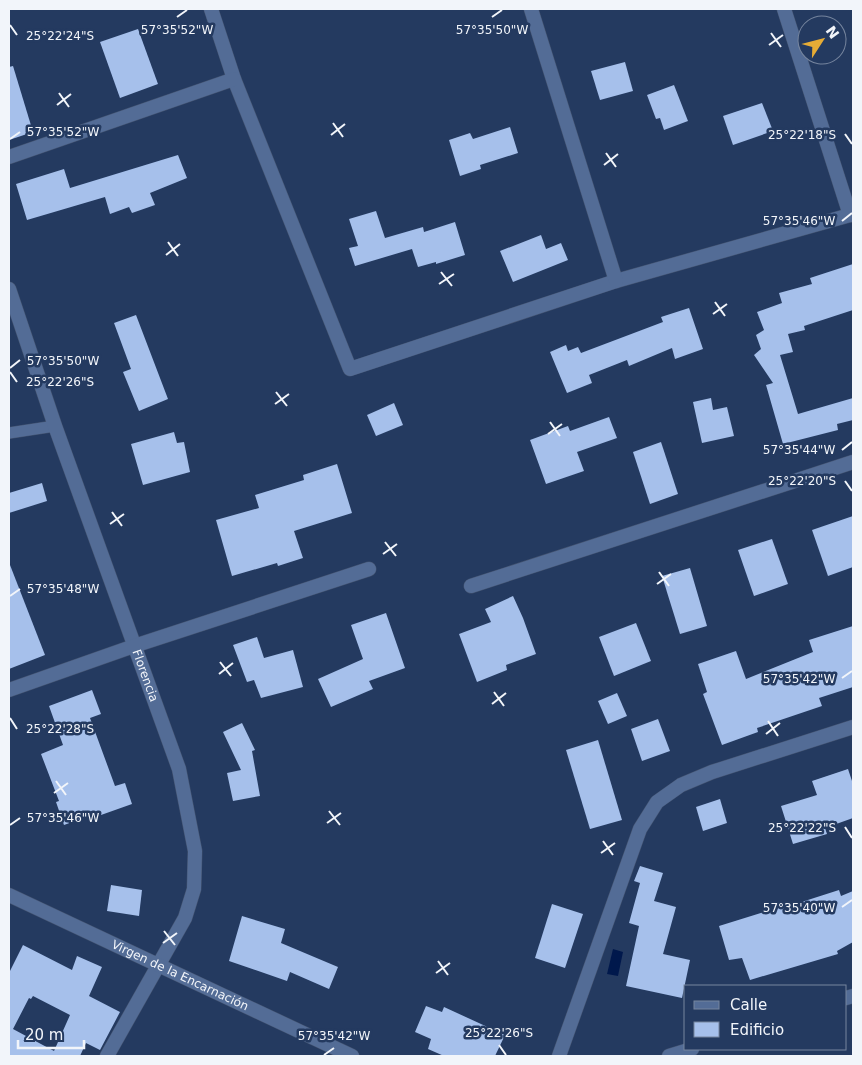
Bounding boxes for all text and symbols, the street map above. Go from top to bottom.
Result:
north arrow [797,15,847,65]
text: 57°35'52"W [141,23,213,37]
text: 57°35'50"W [456,23,528,37]
text: N [823,23,842,42]
text: 25°22'24"S [26,29,94,43]
text: 57°35'52"W [27,125,99,139]
text: 25°22'18"S [768,128,836,142]
text: 57°35'46"W [763,214,835,228]
text: 57°35'50"W [27,354,99,368]
text: 25°22'26"S [26,375,94,389]
text: 57°35'44"W [763,443,835,457]
text: 25°22'20"S [768,474,836,488]
text: 57°35'48"W [27,582,99,596]
street label: Florencia [129,648,161,704]
text: 57°35'42"W [763,672,835,686]
text: 25°22'28"S [26,722,94,736]
text: 57°35'46"W [27,811,99,825]
text: 25°22'22"S [768,821,836,835]
text: 57°35'40"W [763,901,835,915]
street label: Virgen de la Encarnación [109,937,251,1013]
legend [684,985,847,1050]
text: Calle [730,996,767,1014]
scale bar [18,1018,84,1050]
text: Edificio [730,1021,784,1039]
text: 20 m [25,1026,63,1044]
text: 25°22'26"S [465,1026,533,1040]
text: 57°35'42"W [298,1029,370,1043]

